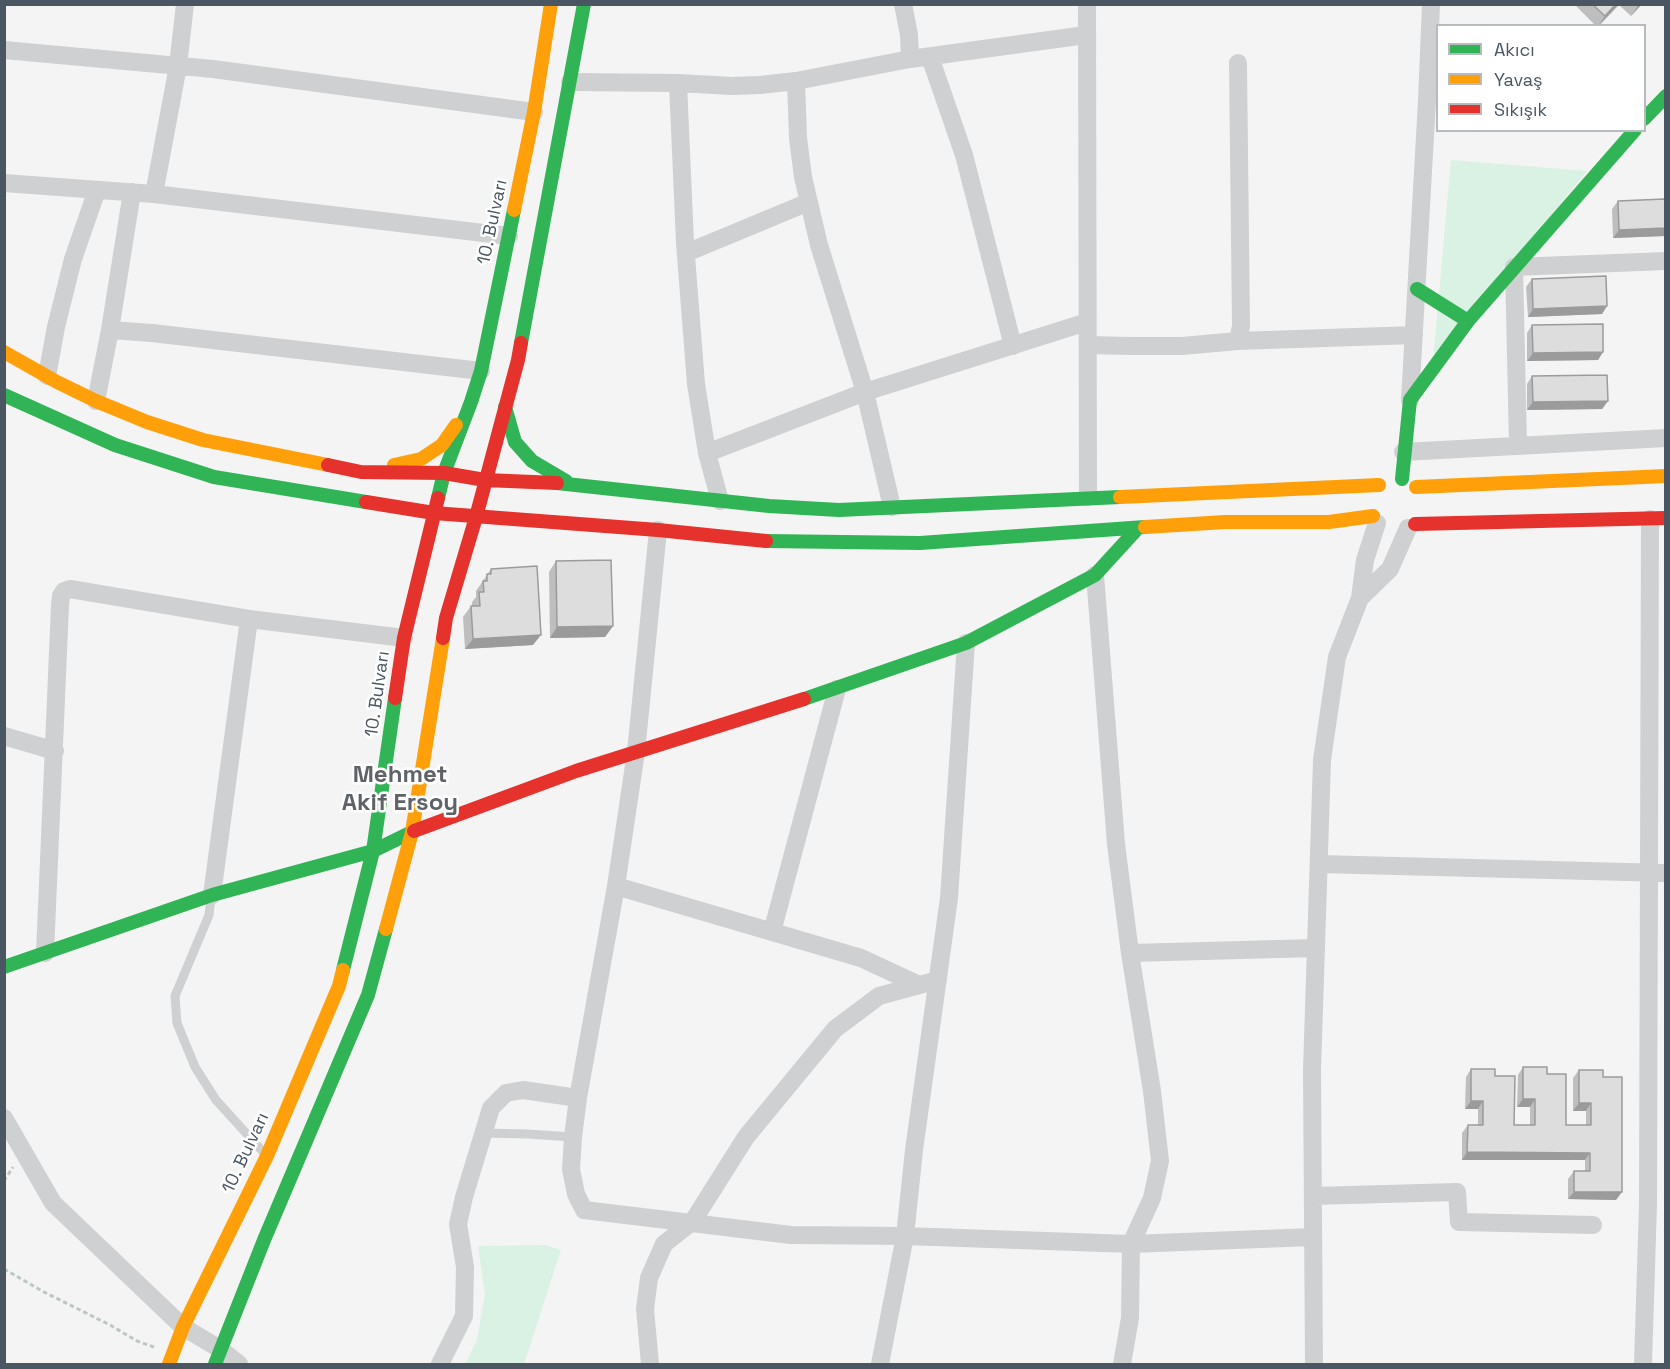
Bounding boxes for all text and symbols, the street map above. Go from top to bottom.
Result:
legend [1436,24,1646,132]
text: Akıcı [1494,38,1535,61]
text: Yavaş [1494,68,1543,91]
text: Sıkışık [1494,98,1547,121]
street label: 10. Bulvarı [473,178,513,266]
street label: 10. Bulvarı [361,650,395,738]
district label: Mehmet Akif Ersoy [342,761,458,817]
street label: 10. Bulvarı [218,1109,274,1197]

